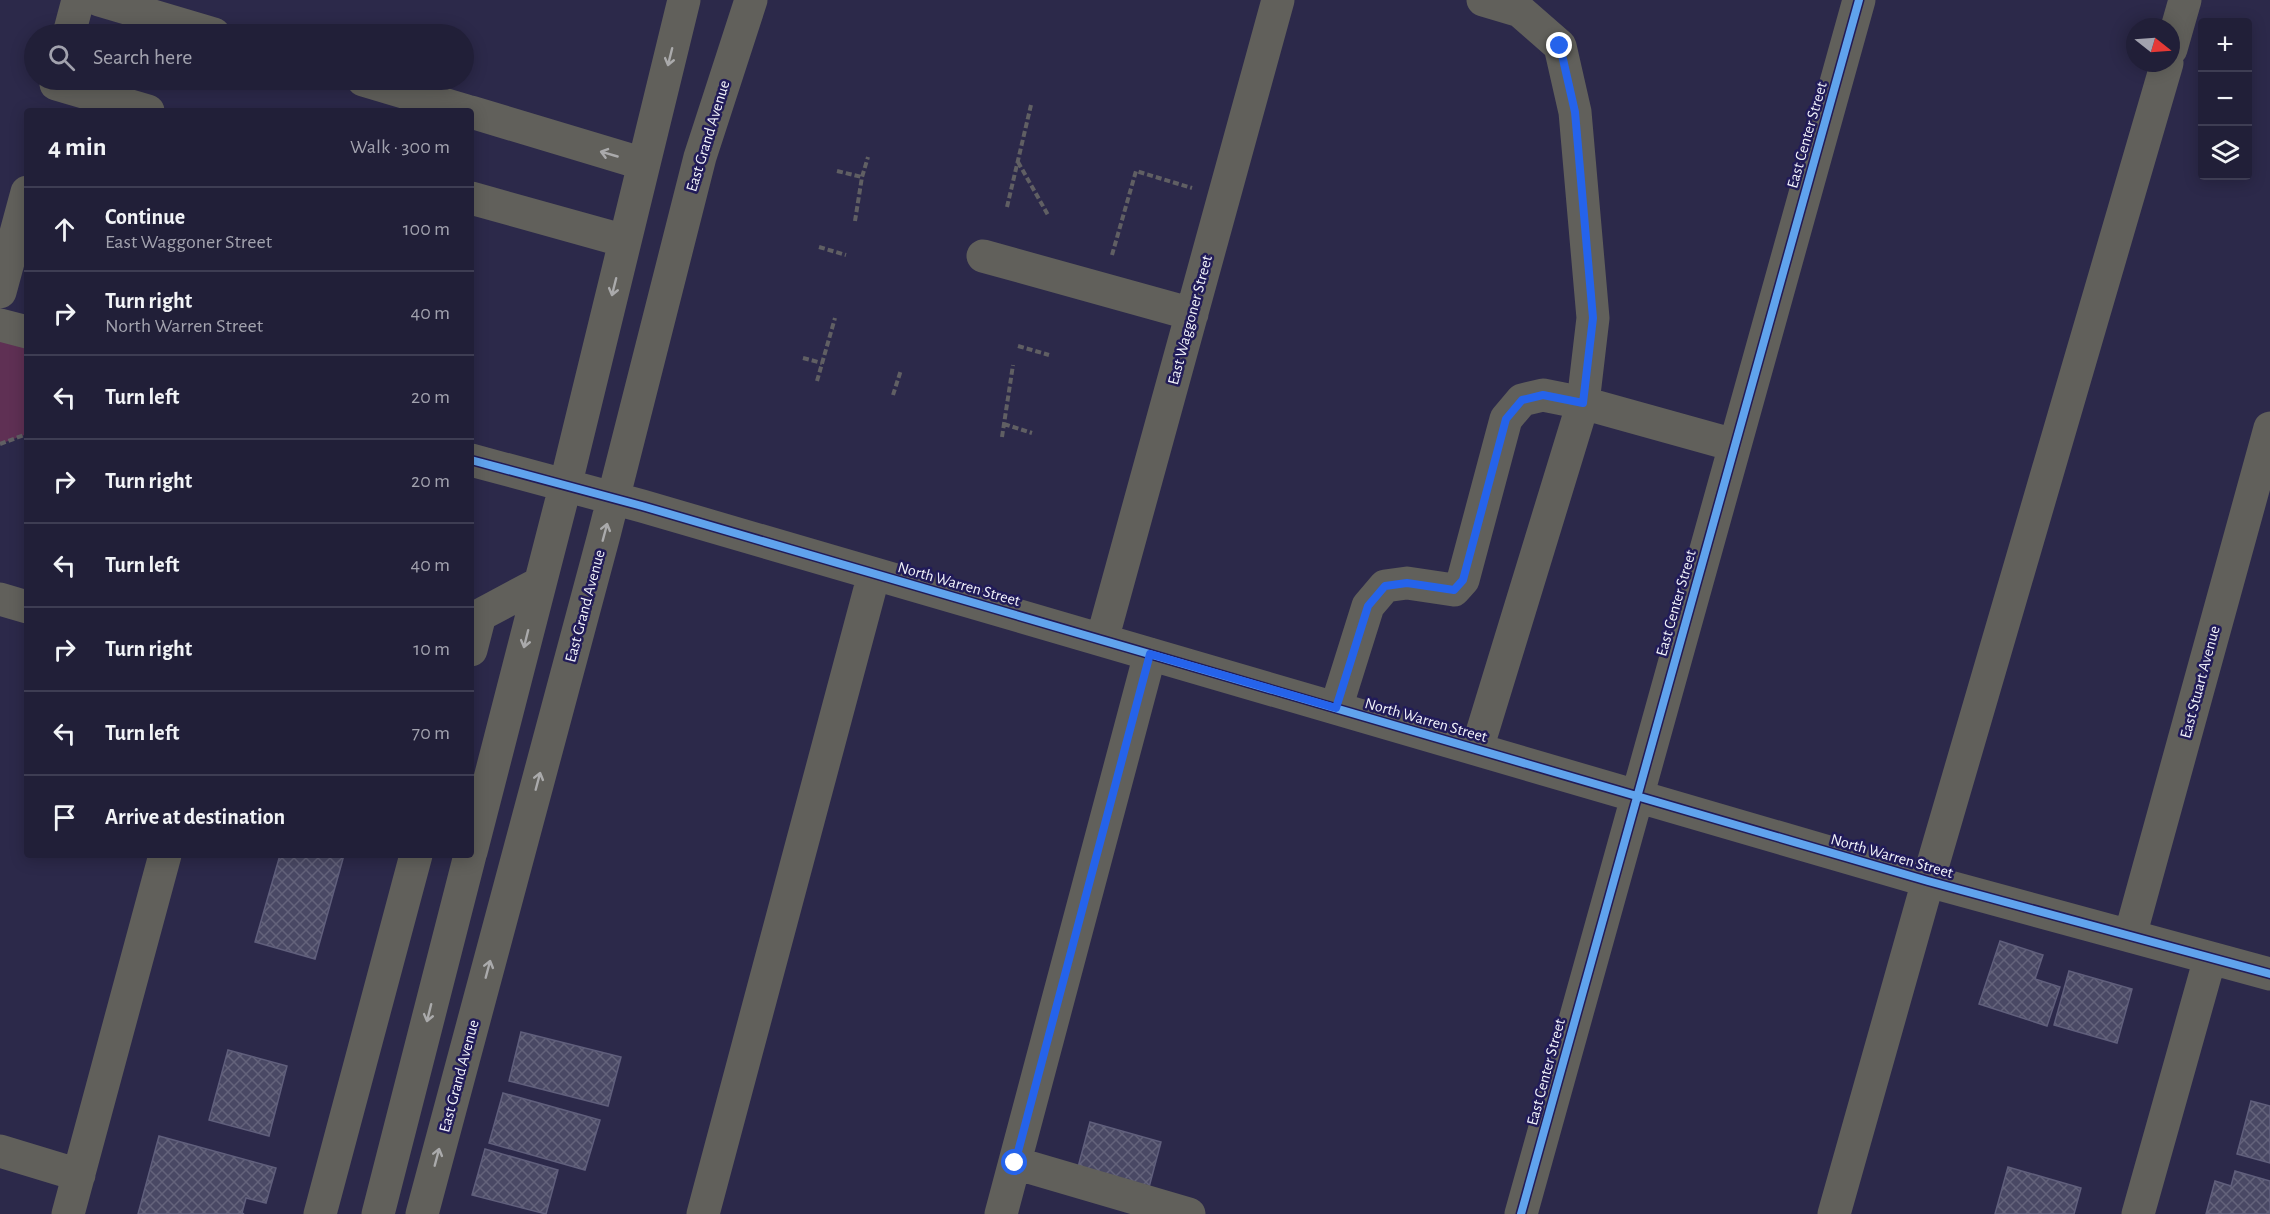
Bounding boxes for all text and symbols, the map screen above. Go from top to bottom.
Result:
north arrow [2126,18,2180,72]
map controls [2198,18,2252,180]
button: + [2198,18,2252,72]
search box [24,24,474,90]
route end [1546,32,1572,58]
icon: search [45,41,78,74]
text: Search here [93,46,192,68]
one-way arrow [664,47,676,66]
button: − [2198,72,2252,126]
street label: East Grand Avenue [683,78,733,194]
street label: East Center Street [1784,80,1830,190]
button: layers [2198,126,2252,180]
text: 4 min [48,134,107,160]
text: Walk · 300 m [350,137,450,157]
one-way arrow [599,148,618,159]
text: Continue [105,206,185,228]
icon: ahead [48,213,81,246]
text: 100 m [403,219,450,239]
text: East Waggoner Street [105,232,272,252]
street label: East Waggoner Street [1165,253,1215,387]
one-way arrow [608,277,620,296]
text: Turn right [105,290,192,312]
icon: right [48,297,81,330]
text: 40 m [411,303,450,323]
text: North Warren Street [105,316,263,336]
icon: left [48,381,81,414]
text: Turn left [105,386,179,408]
text: 20 m [411,387,450,407]
icon: right [48,465,81,498]
text: Turn right [105,470,192,492]
text: 20 m [411,471,450,491]
one-way arrow [599,522,611,541]
street label: East Grand Avenue [562,548,608,664]
street label: East Center Street [1653,548,1699,658]
icon: left [48,549,81,582]
text: Turn left [105,554,179,576]
text: 40 m [411,555,450,575]
street label: North Warren Street [896,559,1022,609]
street label: East Stuart Avenue [2177,624,2223,740]
one-way arrow [520,629,531,648]
icon: right [48,633,81,666]
text: Turn right [105,638,192,660]
text: 10 m [413,639,450,659]
street label: North Warren Street [1363,695,1489,745]
icon: left [48,717,81,750]
text: Turn left [105,722,179,744]
text: 70 m [412,723,450,743]
one-way arrow [533,772,544,791]
icon: arrive [48,801,81,834]
text: Arrive at destination [105,806,285,828]
street label: North Warren Street [1829,831,1955,881]
one-way arrow [482,960,494,979]
one-way arrow [423,1003,435,1022]
street label: East Center Street [1524,1017,1568,1127]
street label: East Grand Avenue [436,1018,482,1134]
one-way arrow [432,1148,443,1167]
route start [1001,1149,1027,1175]

